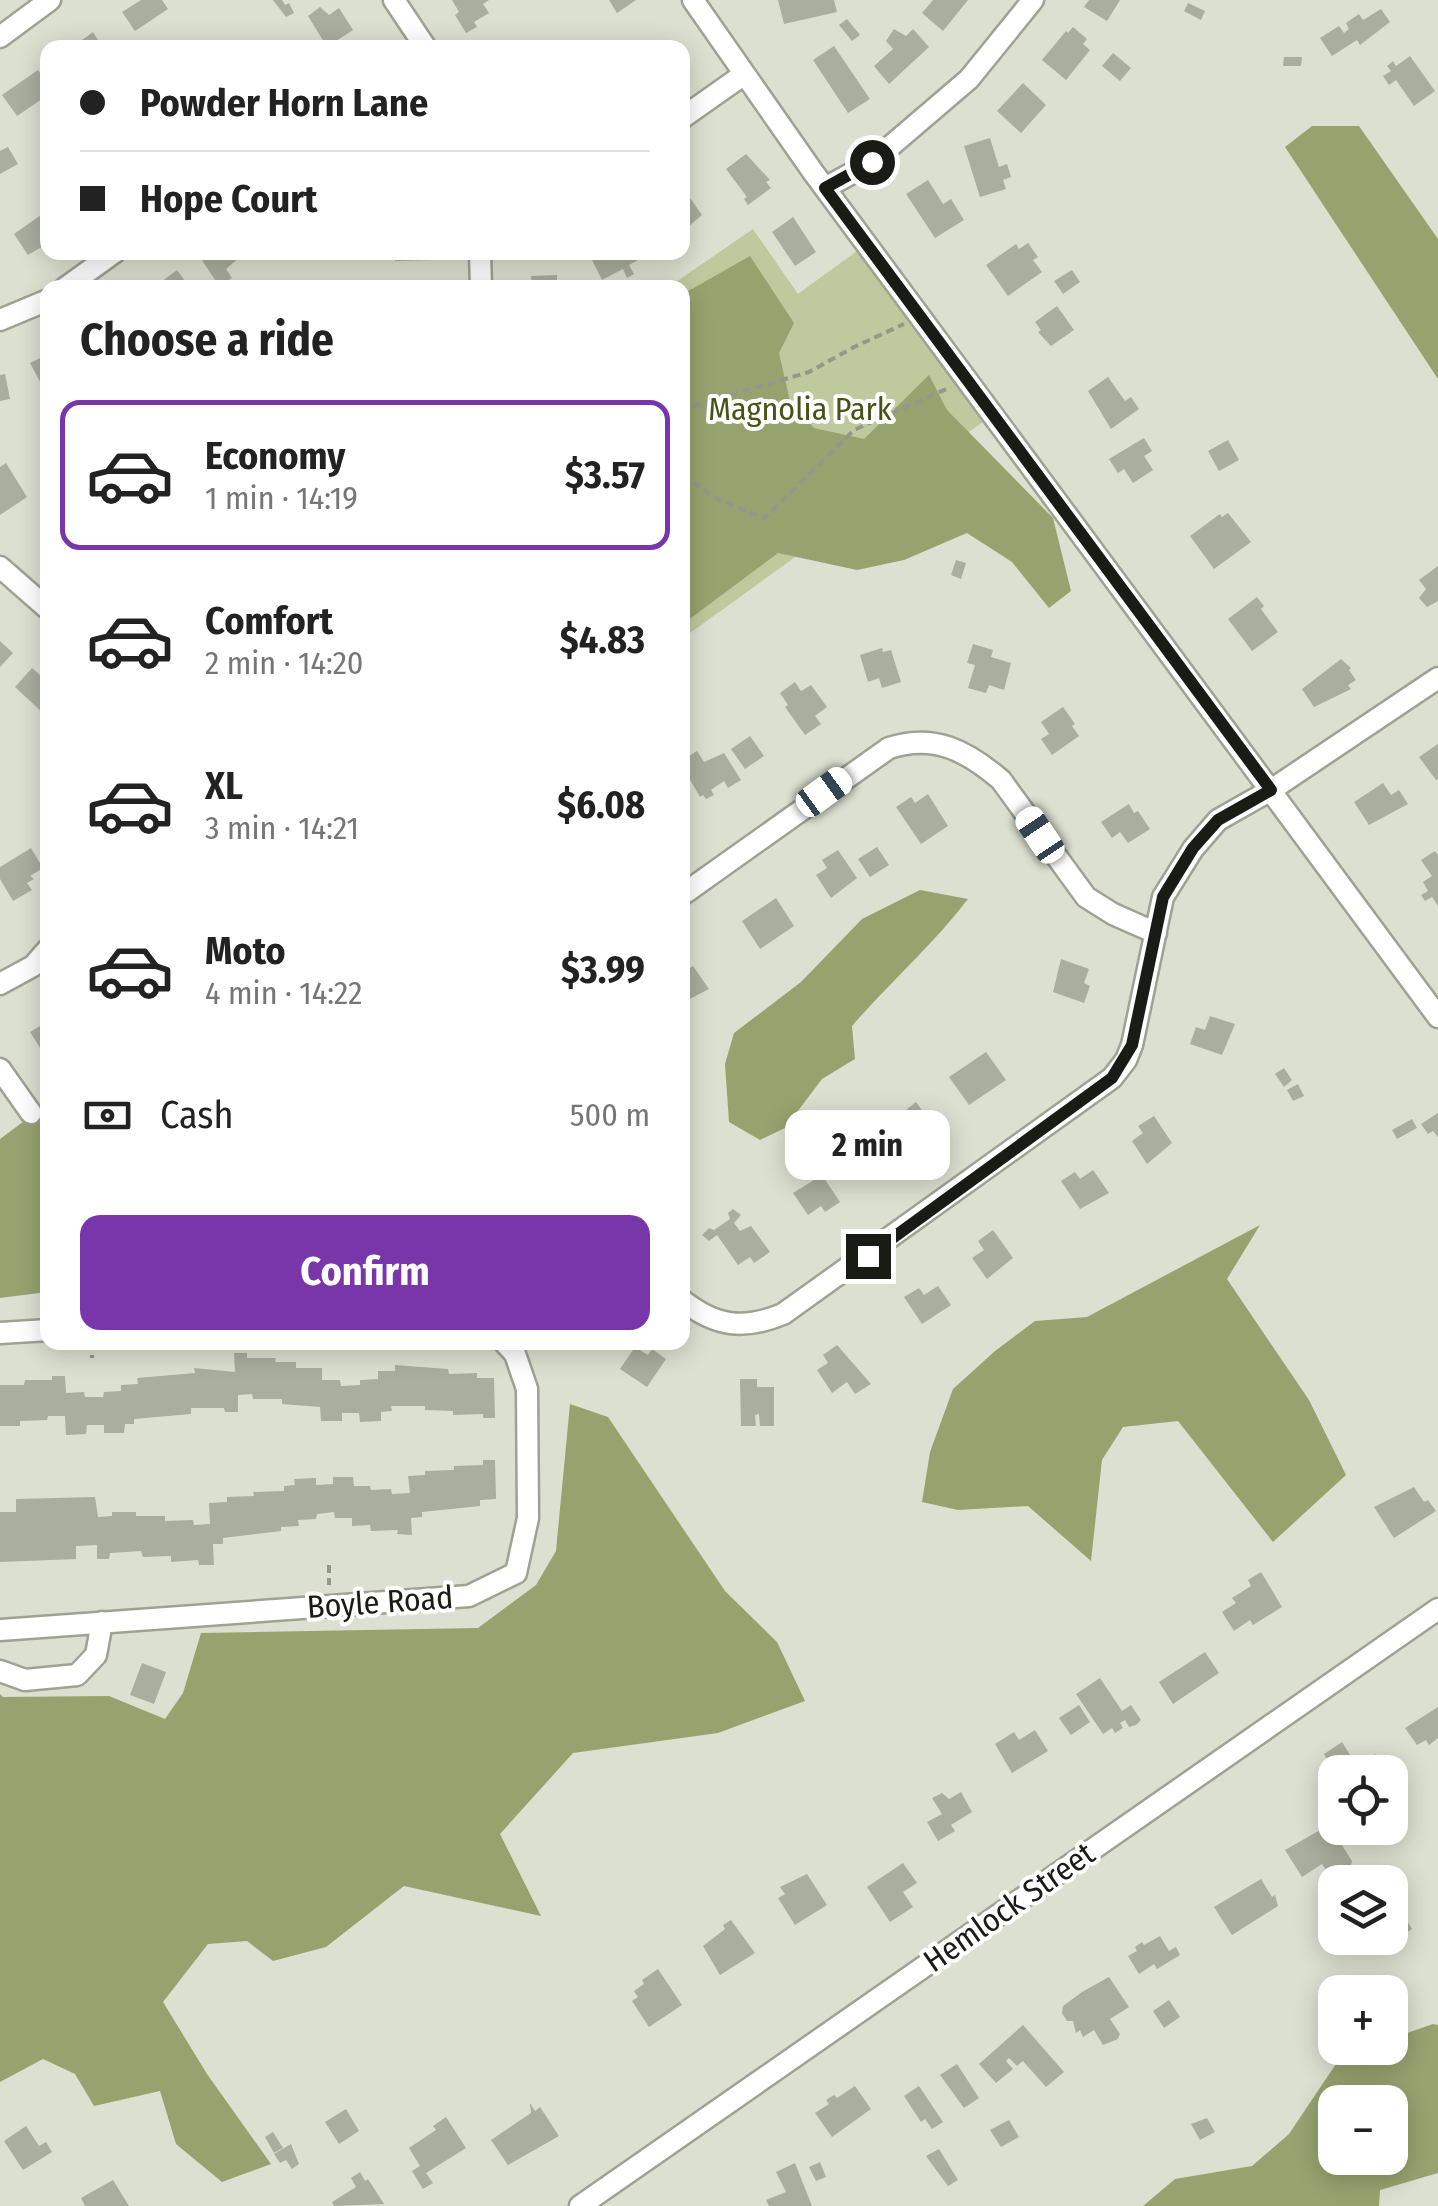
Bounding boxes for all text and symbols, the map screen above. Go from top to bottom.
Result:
text: Powder Horn Lane [140,80,428,126]
route start [850,140,895,185]
text: Hope Court [140,176,317,222]
text: Choose a ride [80,313,334,367]
park label: Magnolia Park [708,390,892,428]
icon: car [85,430,175,520]
text: Economy [205,433,345,479]
text: $3.57 [565,452,645,498]
text: 1 min · 14:19 [205,479,358,517]
icon: car [85,595,175,685]
text: Comfort [205,598,333,644]
text: $4.83 [560,617,645,663]
text: 2 min · 14:20 [205,644,364,682]
icon: car [85,760,175,850]
car [791,762,857,822]
text: XL [205,763,243,809]
text: $6.08 [557,782,645,828]
car [1011,802,1069,868]
text: 3 min · 14:21 [205,809,359,847]
icon: car [85,925,175,1015]
text: Moto [205,928,286,974]
text: $3.99 [561,947,645,993]
text: 4 min · 14:22 [205,974,362,1012]
icon: cash [80,1088,135,1143]
text: Cash [160,1092,234,1138]
text: 500 m [570,1096,650,1134]
callout: 2 min [786,1111,950,1181]
text: 2 min [832,1126,903,1164]
button: Confirm [80,1215,650,1330]
route end [846,1234,891,1279]
street label: Boyle Road [306,1578,454,1626]
map controls [1318,1755,1408,2175]
button: locate [1318,1755,1408,1845]
street label: Hemlock Street [916,1834,1102,1980]
button: layers [1318,1865,1408,1955]
button: + [1318,1975,1408,2065]
button: − [1318,2085,1408,2175]

